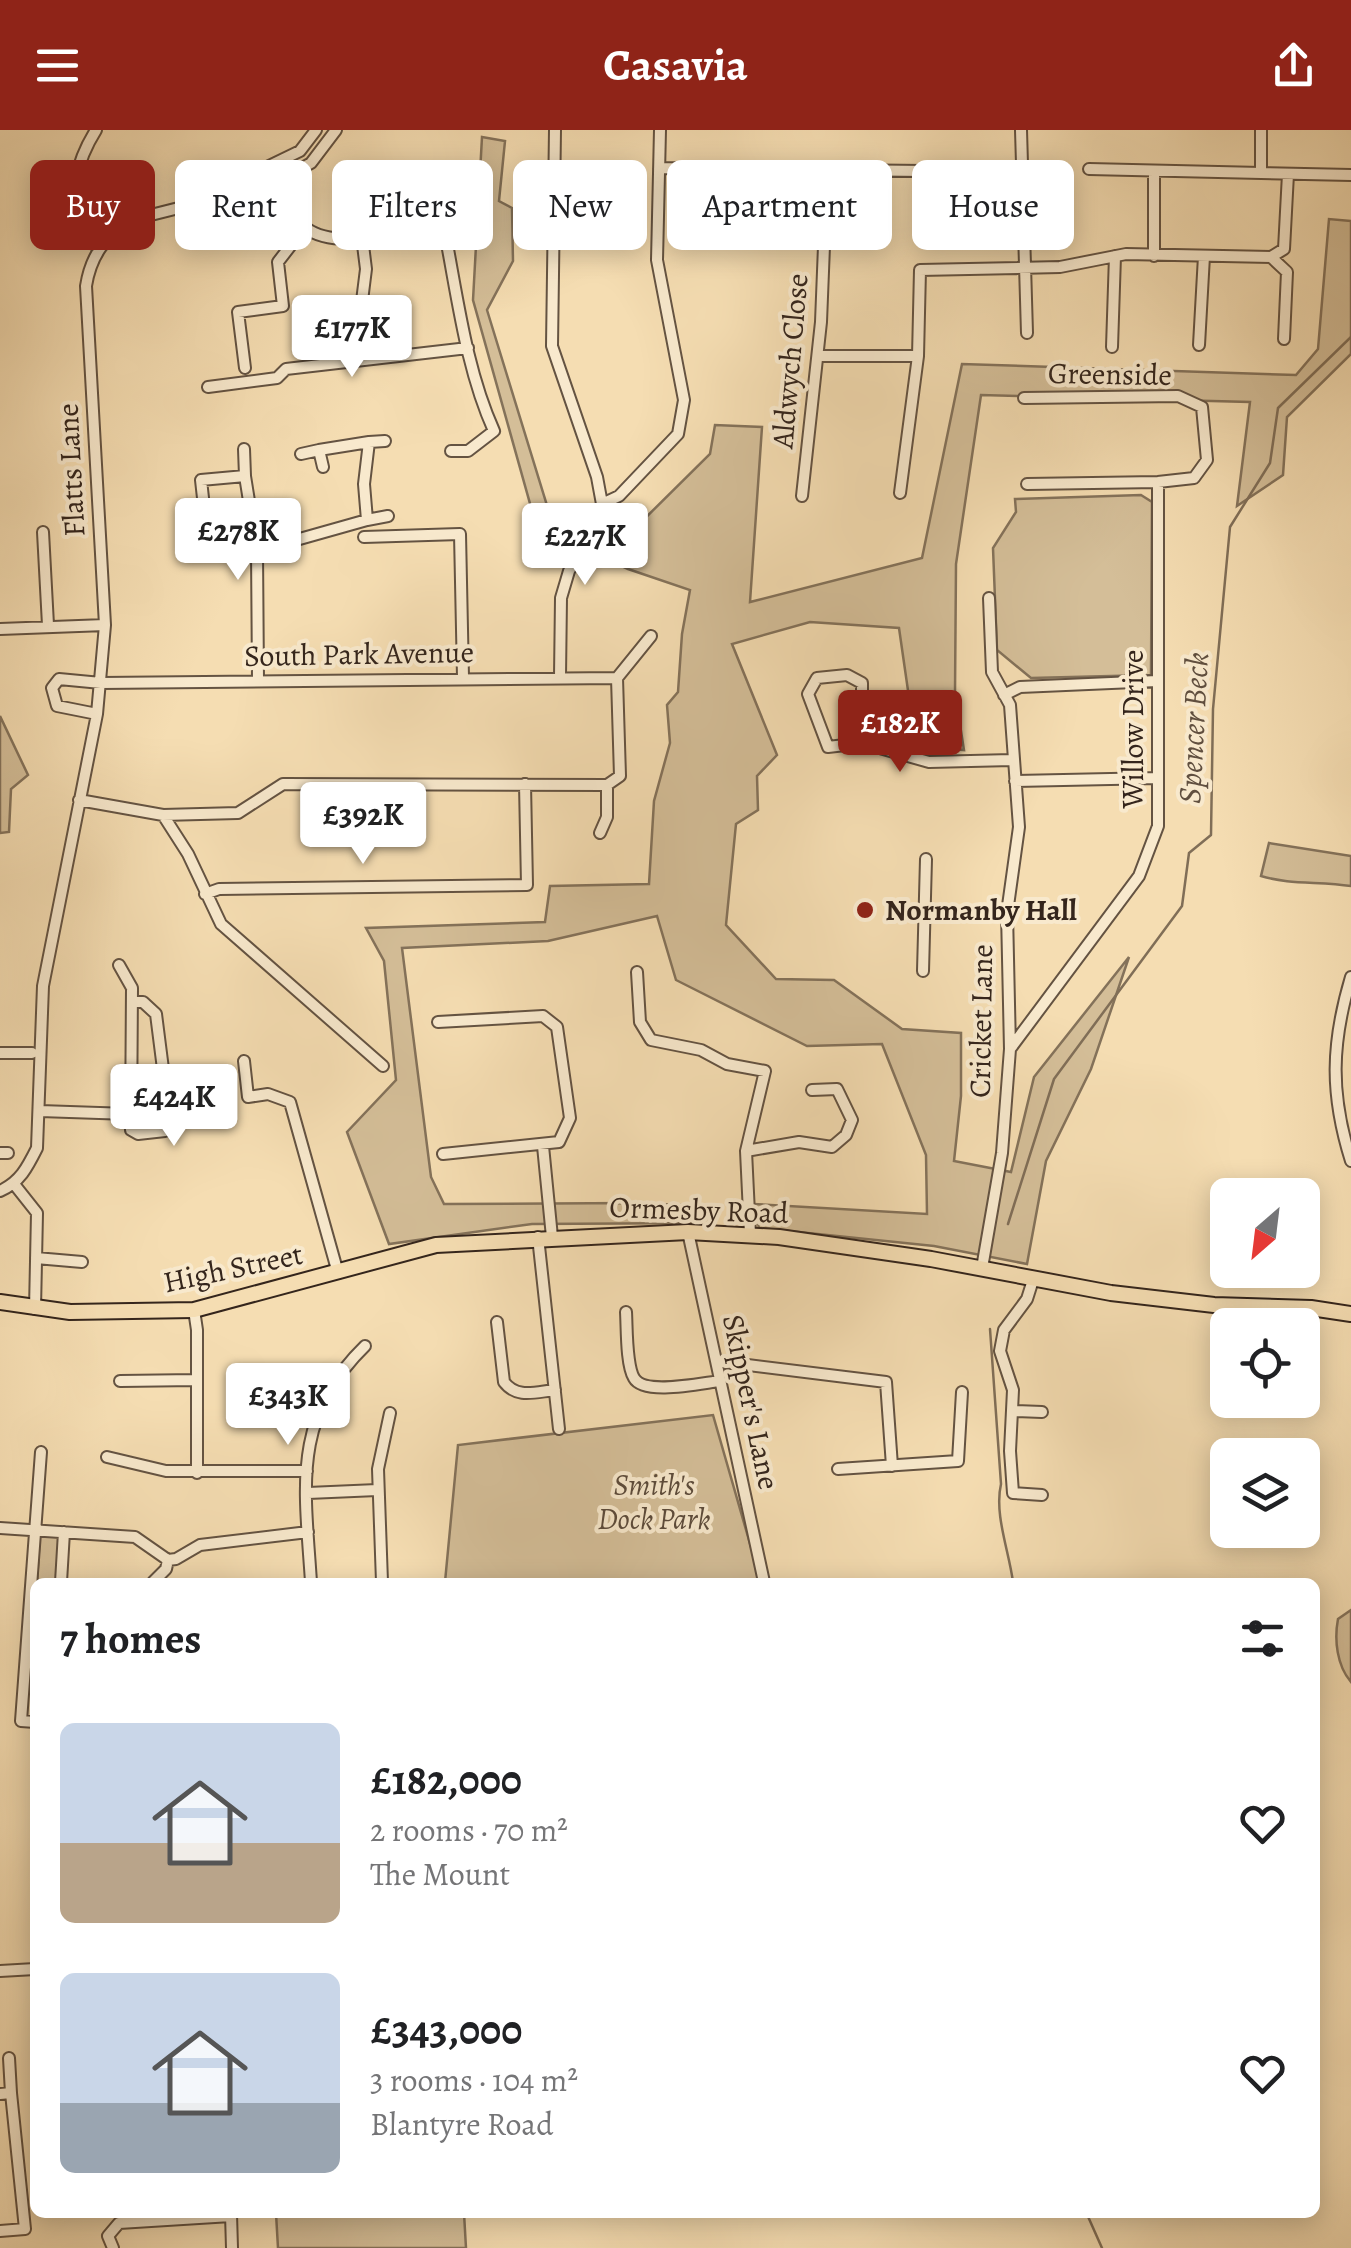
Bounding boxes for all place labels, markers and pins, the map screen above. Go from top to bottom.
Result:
pin: £177K [282,295,422,380]
pin: £278K [168,498,308,583]
pin: £227K [515,503,655,588]
pin: £182K [830,690,970,775]
pin: £392K [293,782,433,867]
place label: Normanby Hall [885,890,1077,930]
marker: Normanby Hall [854,899,876,921]
pin: £424K [104,1064,244,1149]
pin: £343K [218,1363,358,1448]

